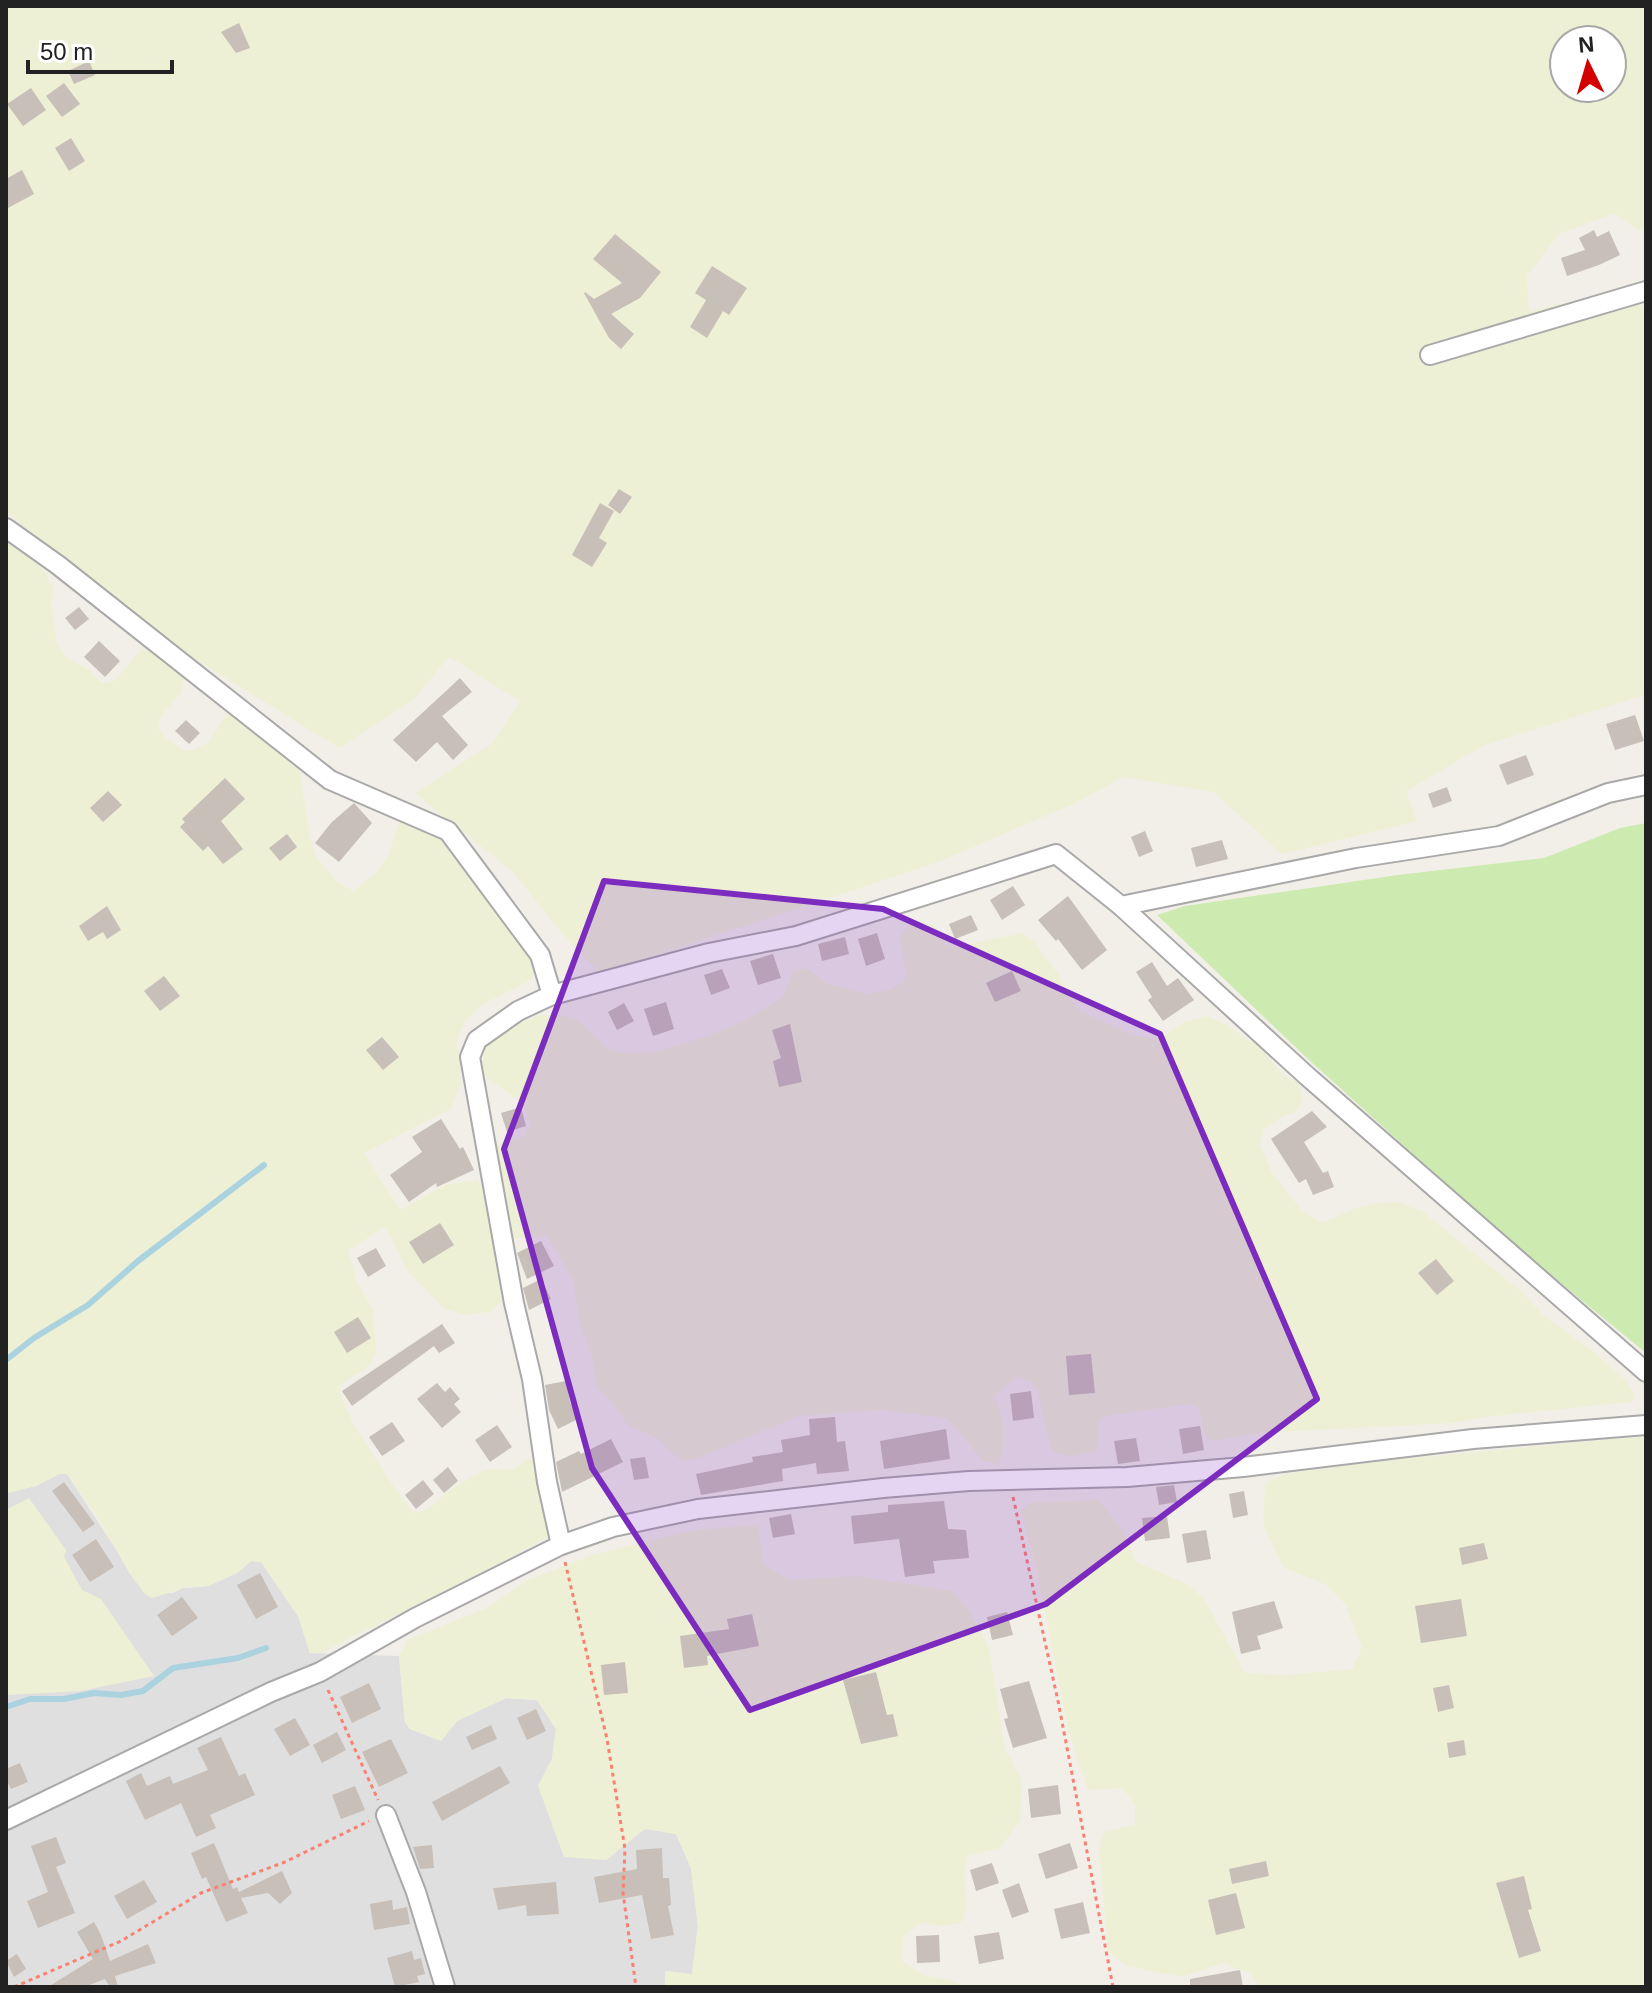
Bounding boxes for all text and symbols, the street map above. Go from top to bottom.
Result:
scale bar [28,24,172,74]
north arrow [1548,24,1628,104]
text: N [1577,31,1595,58]
text: 50 m [40,38,93,65]

